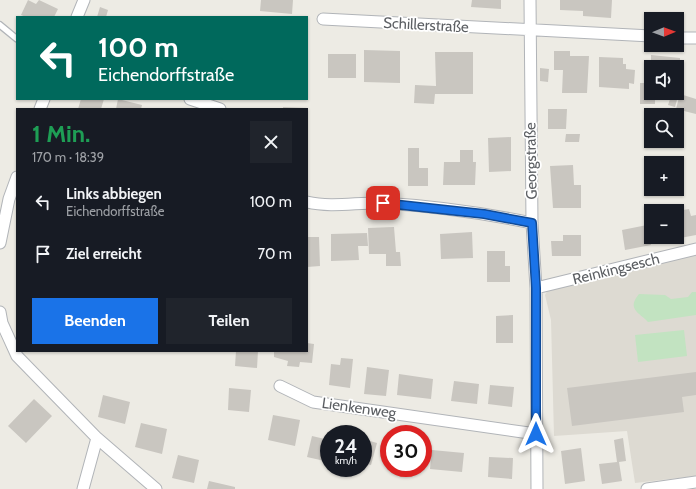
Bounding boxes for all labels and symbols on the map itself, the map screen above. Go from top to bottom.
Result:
north arrow [644,12,684,52]
street label: Schillerstraße [383,14,470,36]
street label: Georgstraße [521,122,541,200]
pin [366,186,400,220]
street label: Reinkingsesch [571,250,661,288]
street label: Lienkenweg [321,394,398,422]
position arrow [515,413,557,455]
speed limit sign: 30 [380,425,432,477]

